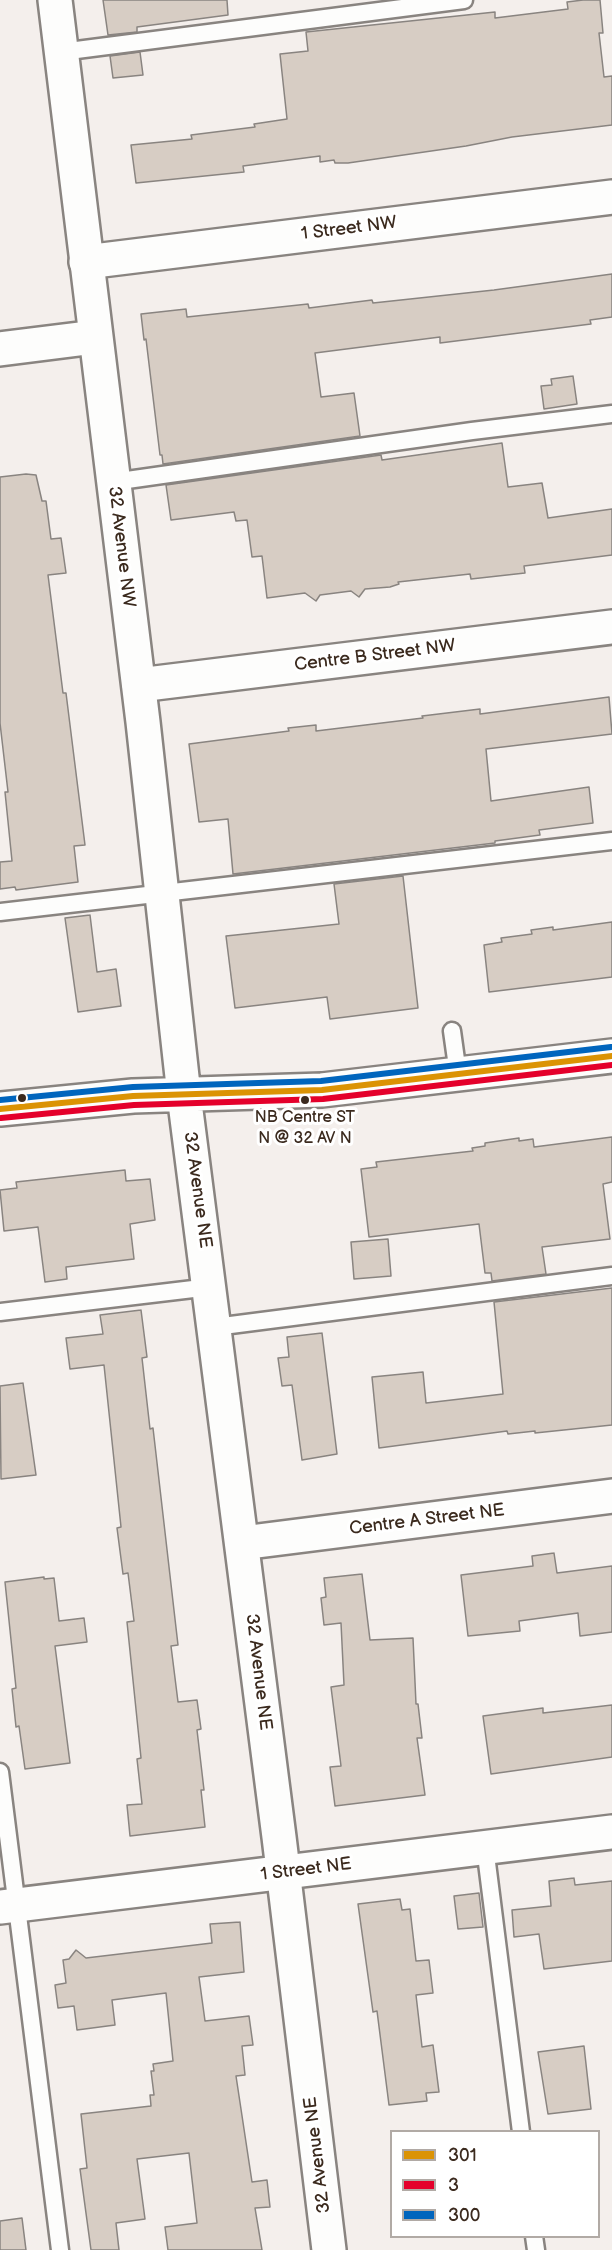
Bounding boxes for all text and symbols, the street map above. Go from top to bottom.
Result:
street label: 1 Street NW [300,212,398,246]
street label: 32 Avenue NW [103,485,139,609]
street label: Centre B Street NW [293,635,457,677]
unlabelled marker [16,1092,28,1104]
marker: NB Centre ST N @ 32 AV N [299,1094,311,1106]
place label: NB Centre ST N @ 32 AV N [255,1108,355,1146]
street label: 32 Avenue NE [178,1130,216,1250]
street label: Centre A Street NE [348,1500,506,1540]
street label: 32 Avenue NE [240,1613,276,1731]
street label: 1 Street NE [259,1854,353,1886]
street label: 32 Avenue NE [300,2096,336,2214]
legend [390,2130,600,2238]
text: 301 [448,2145,477,2166]
text: 3 [448,2175,459,2196]
text: 300 [448,2205,480,2226]

